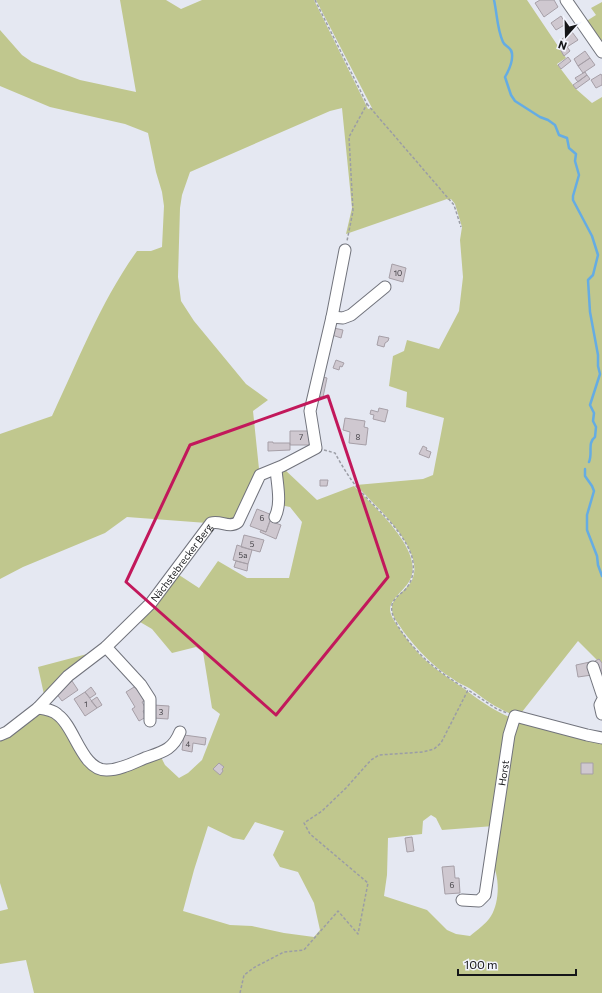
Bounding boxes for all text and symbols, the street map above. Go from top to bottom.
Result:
north arrow [546,16,586,56]
text: N [556,38,569,53]
house number: 10 [394,268,402,278]
house number: 7 [299,432,303,442]
house number: 8 [356,432,361,442]
house number: 6 [260,513,265,523]
street label: Nächstebrecker Berg [148,521,215,604]
house number: 5 [250,539,255,549]
house number: 5a [239,550,247,560]
house number: 1 [84,699,88,709]
house number: 3 [159,707,164,717]
house number: 4 [186,739,191,749]
street label: Horst [495,759,511,787]
house number: 6 [450,880,455,890]
scale bar [458,951,576,977]
text: 100 m [464,957,498,971]

